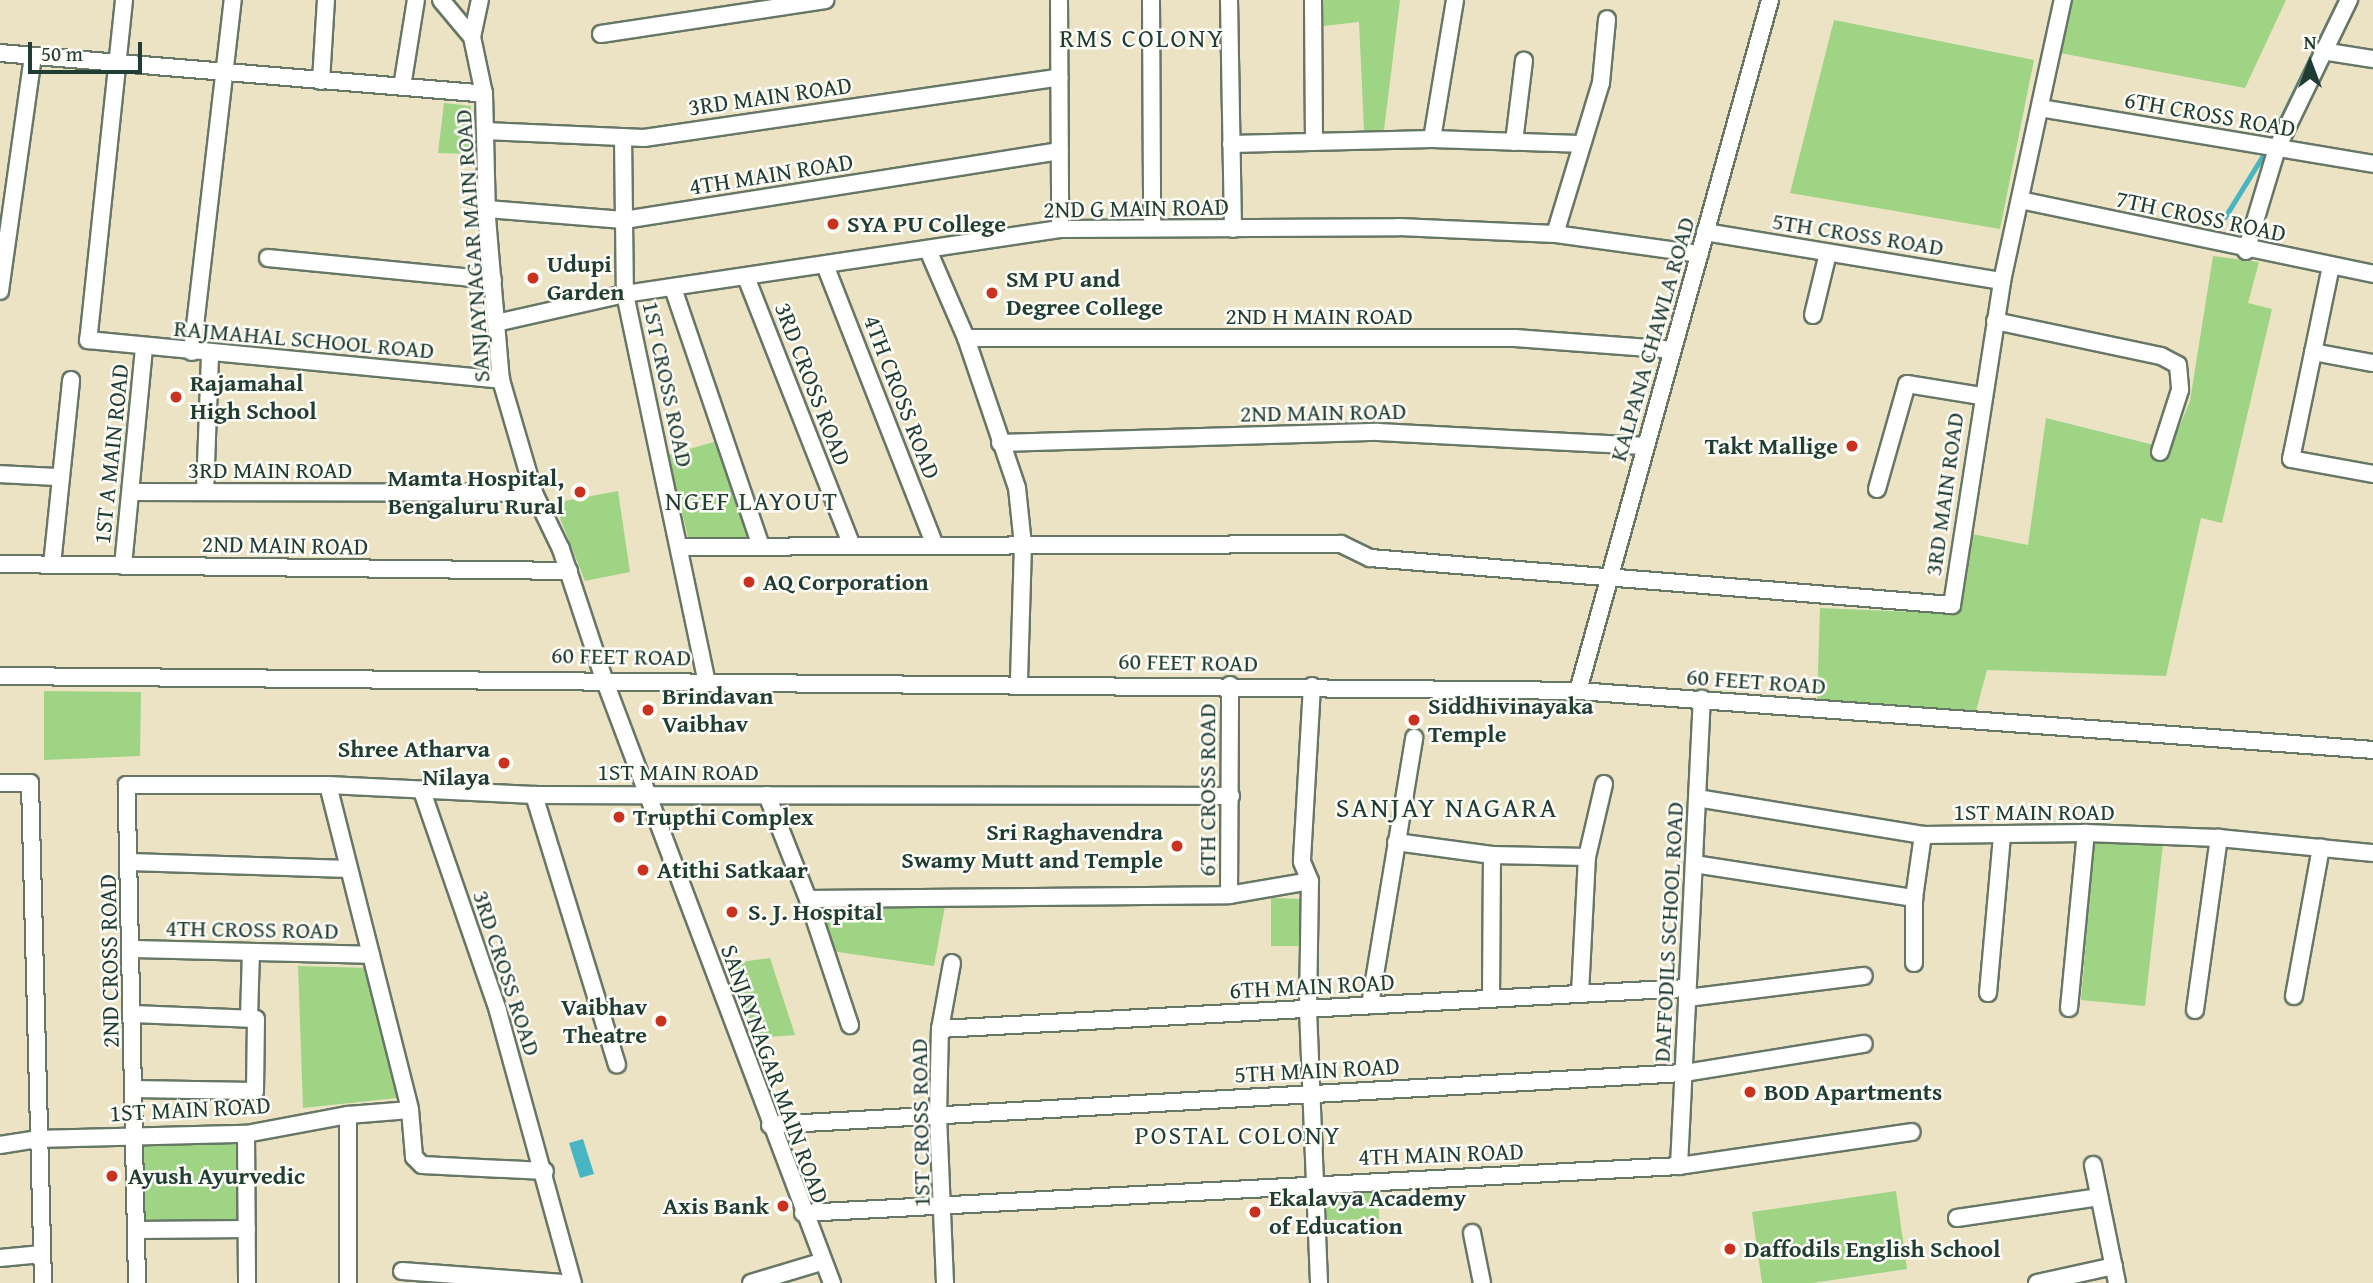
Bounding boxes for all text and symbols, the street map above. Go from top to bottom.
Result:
district label: RMS COLONY [1060,22,1224,54]
scale bar [32,28,145,72]
north arrow [2275,28,2345,98]
text: N [2304,28,2316,56]
text: 50 m [41,38,83,69]
street label: 3RD MAIN ROAD [686,70,854,122]
street label: 6TH CROSS ROAD [2122,85,2298,143]
street label: SANJAYNAGAR MAIN ROAD [448,109,496,383]
street label: 4TH MAIN ROAD [687,147,855,201]
street label: 7TH CROSS ROAD [2113,184,2289,248]
street label: 2ND G MAIN ROAD [1043,192,1229,224]
street label: 5TH CROSS ROAD [1770,206,1946,262]
place label: SYA PU College [847,210,1006,238]
street label: KALPANA CHAWLA ROAD [1603,213,1701,465]
marker: SYA PU College [825,216,841,232]
place label: Udupi Garden [547,250,624,306]
place label: SM PU and Degree College [1006,265,1163,321]
marker: Udupi Garden [525,270,541,286]
marker: SM PU and Degree College [984,285,1000,301]
street label: 1ST CROSS ROAD [636,298,700,470]
street label: 3RD CROSS ROAD [769,298,857,470]
street label: 2ND H MAIN ROAD [1225,302,1413,330]
street label: 4TH CROSS ROAD [858,311,946,483]
street label: RAJMAHAL SCHOOL ROAD [173,313,435,365]
street label: 1ST A MAIN ROAD [87,362,135,546]
place label: Rajamahal High School [190,369,317,425]
marker: Rajamahal High School [168,389,184,405]
street label: 2ND MAIN ROAD [1239,396,1407,428]
street label: 3RD MAIN ROAD [1918,410,1970,578]
place label: Takt Mallige [1705,432,1838,460]
marker: Takt Mallige [1844,438,1860,454]
street label: 3RD MAIN ROAD [188,456,352,484]
place label: Mamta Hospital, Bengaluru Rural [387,464,564,520]
marker: Mamta Hospital, Bengaluru Rural [570,482,590,502]
district label: NGEF LAYOUT [666,485,838,517]
street label: 2ND MAIN ROAD [201,529,369,561]
place label: AQ Corporation [763,568,929,596]
marker: AQ Corporation [741,574,757,590]
street label: 60 FEET ROAD [551,640,691,672]
street label: 60 FEET ROAD [1118,646,1258,678]
street label: 60 FEET ROAD [1685,662,1827,700]
place label: Brindavan Vaibhav [662,682,774,738]
place label: Siddhivinayaka Temple [1428,692,1594,748]
marker: Brindavan Vaibhav [640,702,656,718]
street label: 6TH CROSS ROAD [1193,703,1221,877]
marker: Siddhivinayaka Temple [1406,712,1422,728]
place label: Shree Atharva Nilaya [338,735,490,791]
marker: Shree Atharva Nilaya [496,755,512,771]
street label: 1ST MAIN ROAD [597,758,759,786]
district label: SANJAY NAGARA [1337,790,1557,824]
street label: 1ST MAIN ROAD [1953,798,2115,826]
street label: DAFFODILS SCHOOL ROAD [1647,801,1689,1063]
place label: Trupthi Complex [633,803,814,831]
marker: Trupthi Complex [611,809,627,825]
place label: Sri Raghavendra Swamy Mutt and Temple [901,818,1163,874]
marker: Sri Raghavendra Swamy Mutt and Temple [1169,838,1185,854]
place label: Atithi Satkaar [657,856,808,884]
marker: Atithi Satkaar [635,862,651,878]
street label: 2ND CROSS ROAD [93,874,125,1048]
street label: 3RD CROSS ROAD [467,887,547,1059]
place label: S. J. Hospital [748,898,883,926]
marker: S. J. Hospital [722,902,742,922]
street label: 4TH CROSS ROAD [165,913,339,945]
street label: SANJAYNAGAR MAIN ROAD [715,941,835,1207]
street label: 6TH MAIN ROAD [1229,967,1395,1005]
place label: Vaibhav Theatre [561,993,647,1049]
marker: Vaibhav Theatre [653,1013,669,1029]
street label: 1ST CROSS ROAD [904,1038,936,1208]
street label: 5TH MAIN ROAD [1234,1051,1400,1089]
place label: BOD Apartments [1764,1078,1942,1106]
marker: BOD Apartments [1742,1084,1758,1100]
street label: 1ST MAIN ROAD [109,1090,271,1128]
district label: POSTAL COLONY [1136,1119,1340,1151]
street label: 4TH MAIN ROAD [1358,1137,1524,1171]
place label: Ayush Ayurvedic [128,1162,305,1190]
marker: Ayush Ayurvedic [102,1166,122,1186]
place label: Ekalavya Academy of Education [1269,1184,1466,1240]
place label: Axis Bank [663,1192,769,1220]
marker: Axis Bank [775,1198,791,1214]
marker: Ekalavya Academy of Education [1247,1204,1263,1220]
place label: Daffodils English School [1744,1235,2001,1263]
marker: Daffodils English School [1722,1241,1738,1257]

